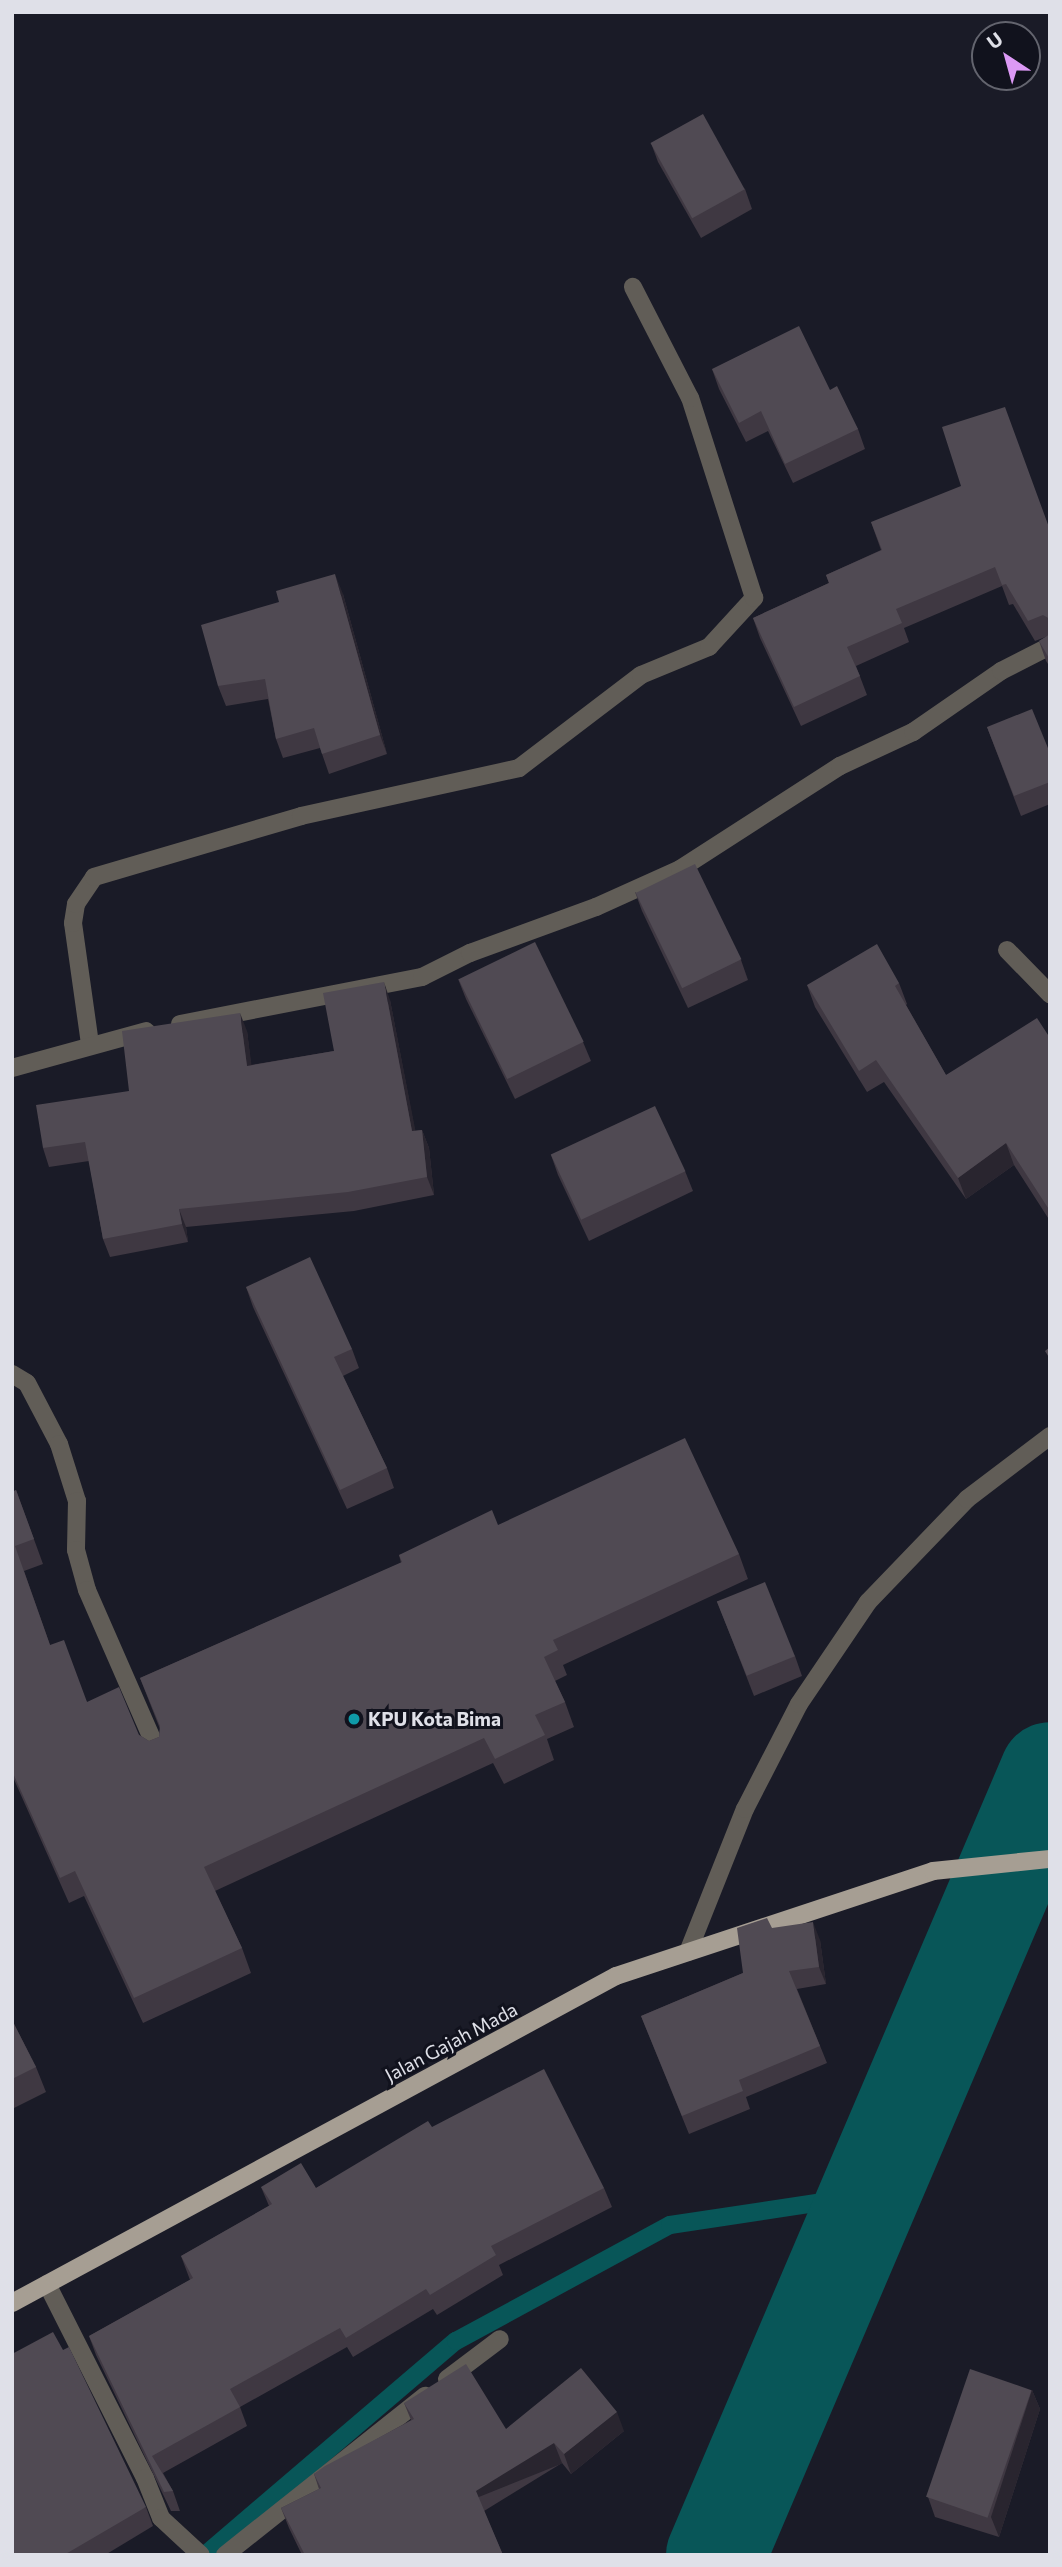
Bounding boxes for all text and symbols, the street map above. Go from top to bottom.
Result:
north arrow [971,21,1041,91]
text: U [982,27,1007,54]
place label: KPU Kota Bima [368,1708,501,1730]
marker: KPU Kota Bima [346,1711,362,1727]
street label: Jalan Gajah Mada [381,1997,521,2087]

